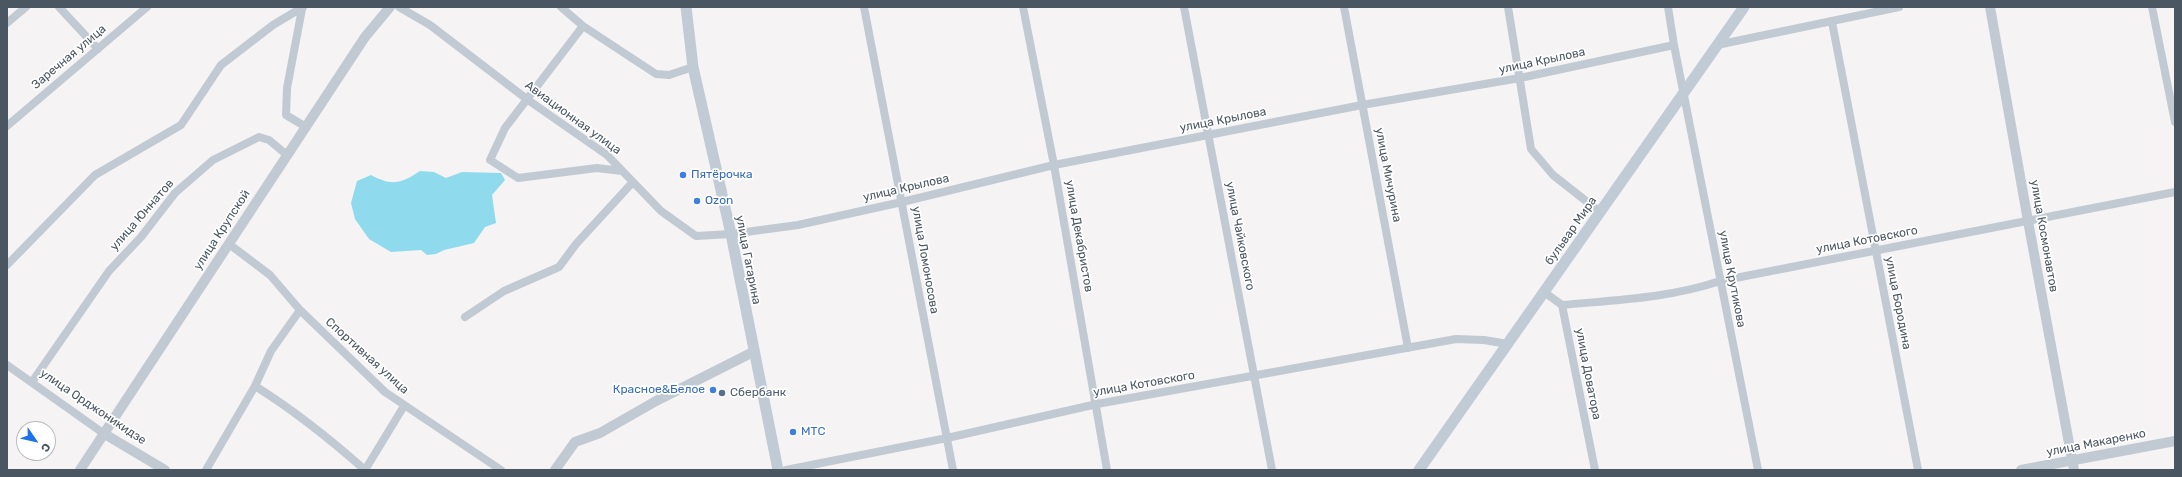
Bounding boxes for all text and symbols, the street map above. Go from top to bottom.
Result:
street label: Заречная улица [29,22,109,92]
street label: улица Крылова [1497,45,1587,77]
street label: Авиационная улица [522,78,624,158]
street label: улица Крылова [1178,105,1268,135]
street label: улица Мичурина [1372,127,1404,223]
place label: Пятёрочка [691,168,753,182]
marker: Пятёрочка [678,170,688,180]
street label: улица Крылова [862,171,950,205]
street label: улица Юннатов [107,176,177,254]
street label: улица Декабристов [1062,179,1096,293]
street label: улица Космонавтов [2027,179,2061,293]
street label: улица Чайковского [1222,180,1258,292]
street label: улица Крупской [191,187,253,273]
place label: Ozon [705,194,733,208]
street label: бульвар Мира [1542,194,1600,268]
marker: Ozon [692,196,702,206]
street label: улица Ломоносова [908,205,942,315]
street label: улица Гагарина [732,214,764,306]
street label: улица Котовского [1815,223,1919,257]
street label: улица Крутикова [1716,229,1748,329]
street label: улица Бородина [1882,255,1914,351]
street label: Спортивная улица [322,315,412,397]
street label: улица Доватора [1572,327,1604,421]
street label: улица Орджоникидзе [37,366,149,448]
street label: улица Котовского [1092,368,1196,400]
place label: Красное&Белое [613,383,705,397]
marker: Красное&Белое [708,385,718,395]
place label: Сбербанк [730,386,786,400]
marker: Сбербанк [717,388,727,398]
north arrow [16,421,56,461]
place label: МТС [801,425,825,439]
street label: улица Макаренко [2045,426,2147,460]
marker: МТС [788,427,798,437]
text: С [38,441,53,454]

